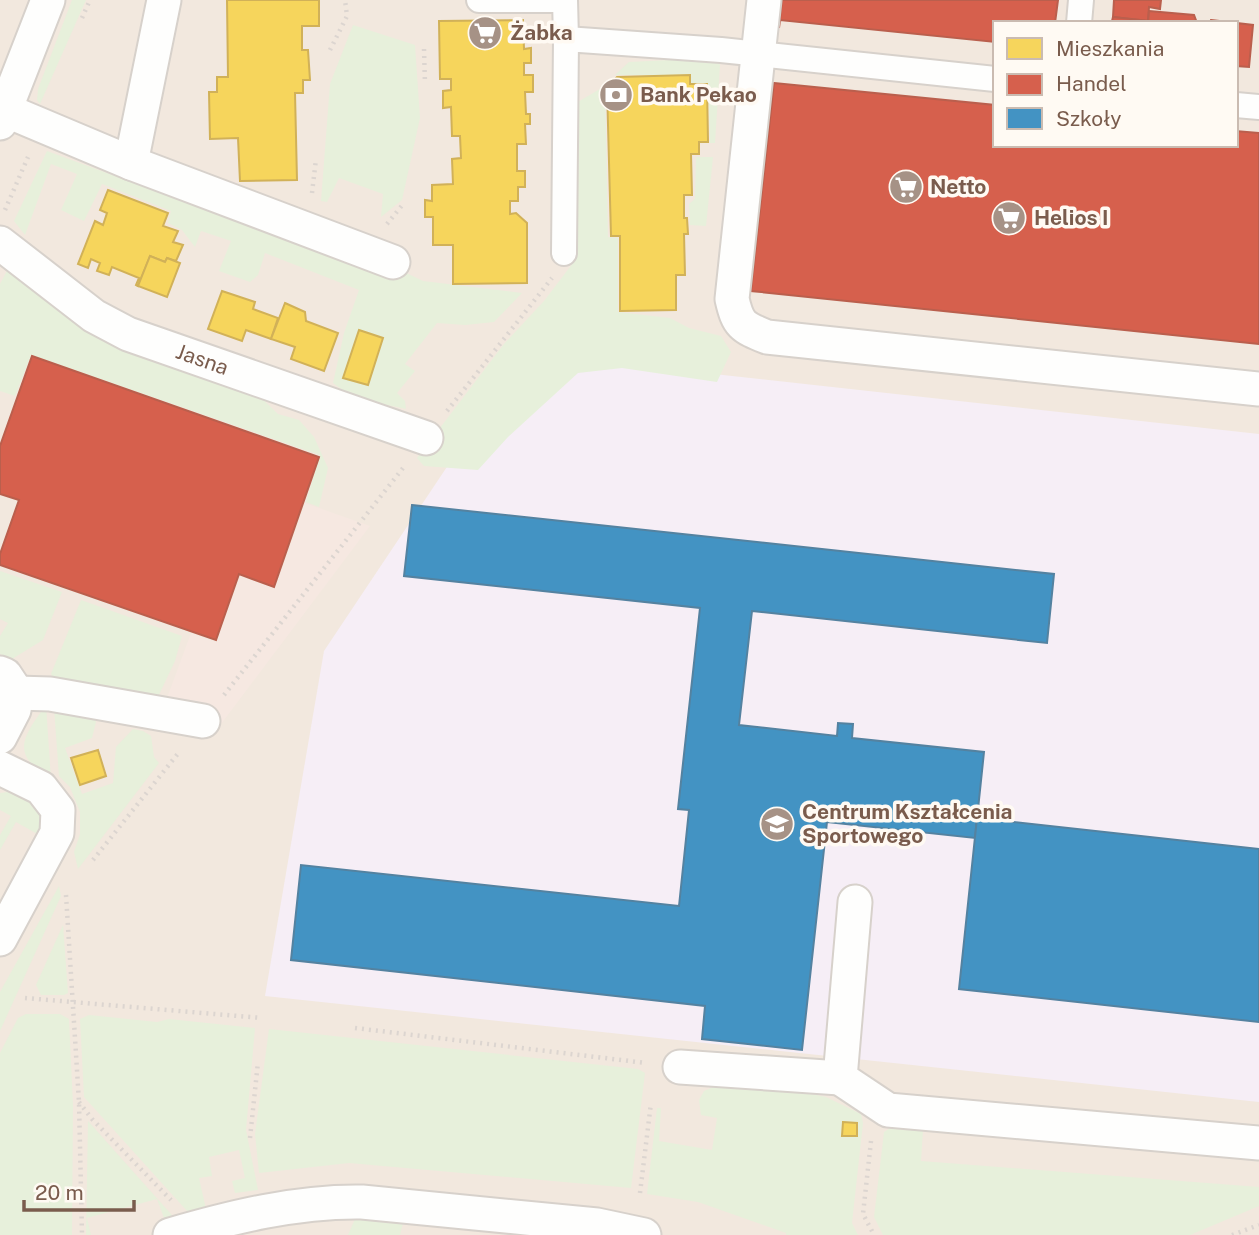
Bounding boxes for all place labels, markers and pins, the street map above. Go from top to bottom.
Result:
supermarket icon: Żabka [466,14,504,52]
place label: Żabka [510,20,573,45]
bank icon: Bank Pekao [597,76,635,114]
place label: Bank Pekao [640,82,757,107]
supermarket icon: Netto [887,168,925,206]
place label: Netto [930,174,986,199]
supermarket icon: Helios I [990,199,1028,237]
place label: Helios I [1034,205,1109,230]
place label: Centrum Kształcenia Sportowego [802,799,1012,848]
school or university icon: Centrum Kształcenia Sportowego [758,805,796,843]

